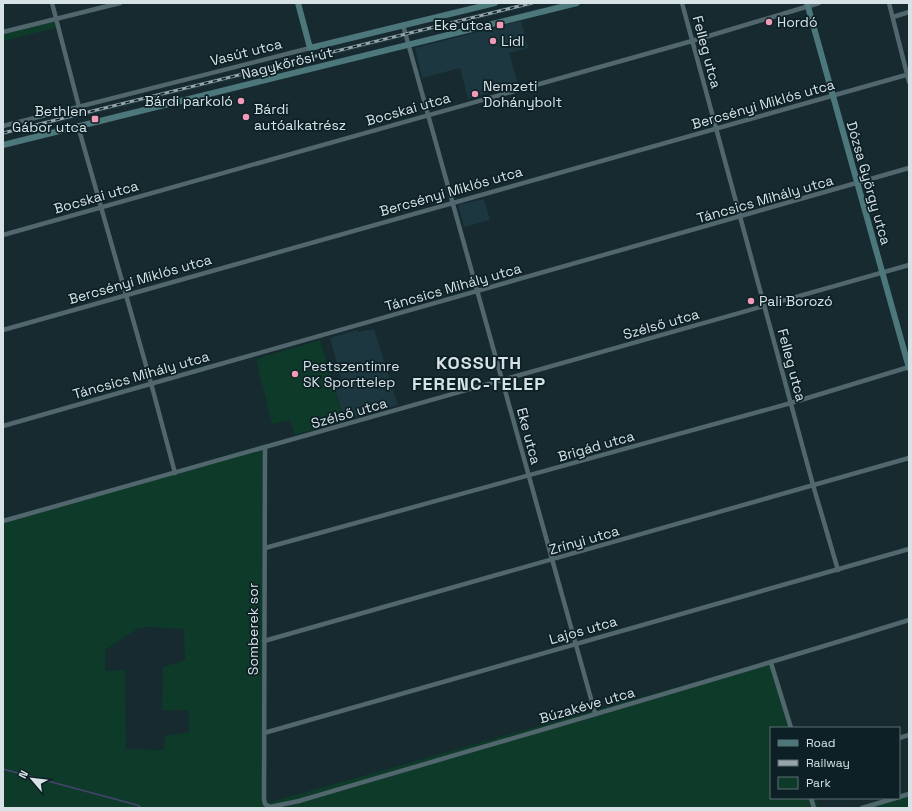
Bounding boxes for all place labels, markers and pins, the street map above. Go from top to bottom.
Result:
place label: Hordó [777,13,818,31]
place label: Eke utca [434,16,492,34]
marker: Hordó [764,17,774,27]
marker: Eke utca [495,20,505,30]
place label: Lidl [501,32,525,50]
marker: Lidl [488,36,498,46]
place label: Nemzeti Dohánybolt [483,77,562,111]
marker: Nemzeti Dohánybolt [470,89,480,99]
place label: Bárdi parkoló [144,92,233,110]
marker: Bárdi parkoló [236,96,246,106]
place label: Bárdi autóalkatrész [254,100,346,134]
place label: Bethlen Gábor utca [12,102,87,136]
marker: Bárdi autóalkatrész [241,112,251,122]
marker: Bethlen Gábor utca [90,114,100,124]
place label: Pali Borozó [759,292,833,310]
marker: Pali Borozó [746,296,756,306]
place label: Pestszentimre SK Sporttelep [303,357,399,391]
marker: Pestszentimre SK Sporttelep [290,369,300,379]

